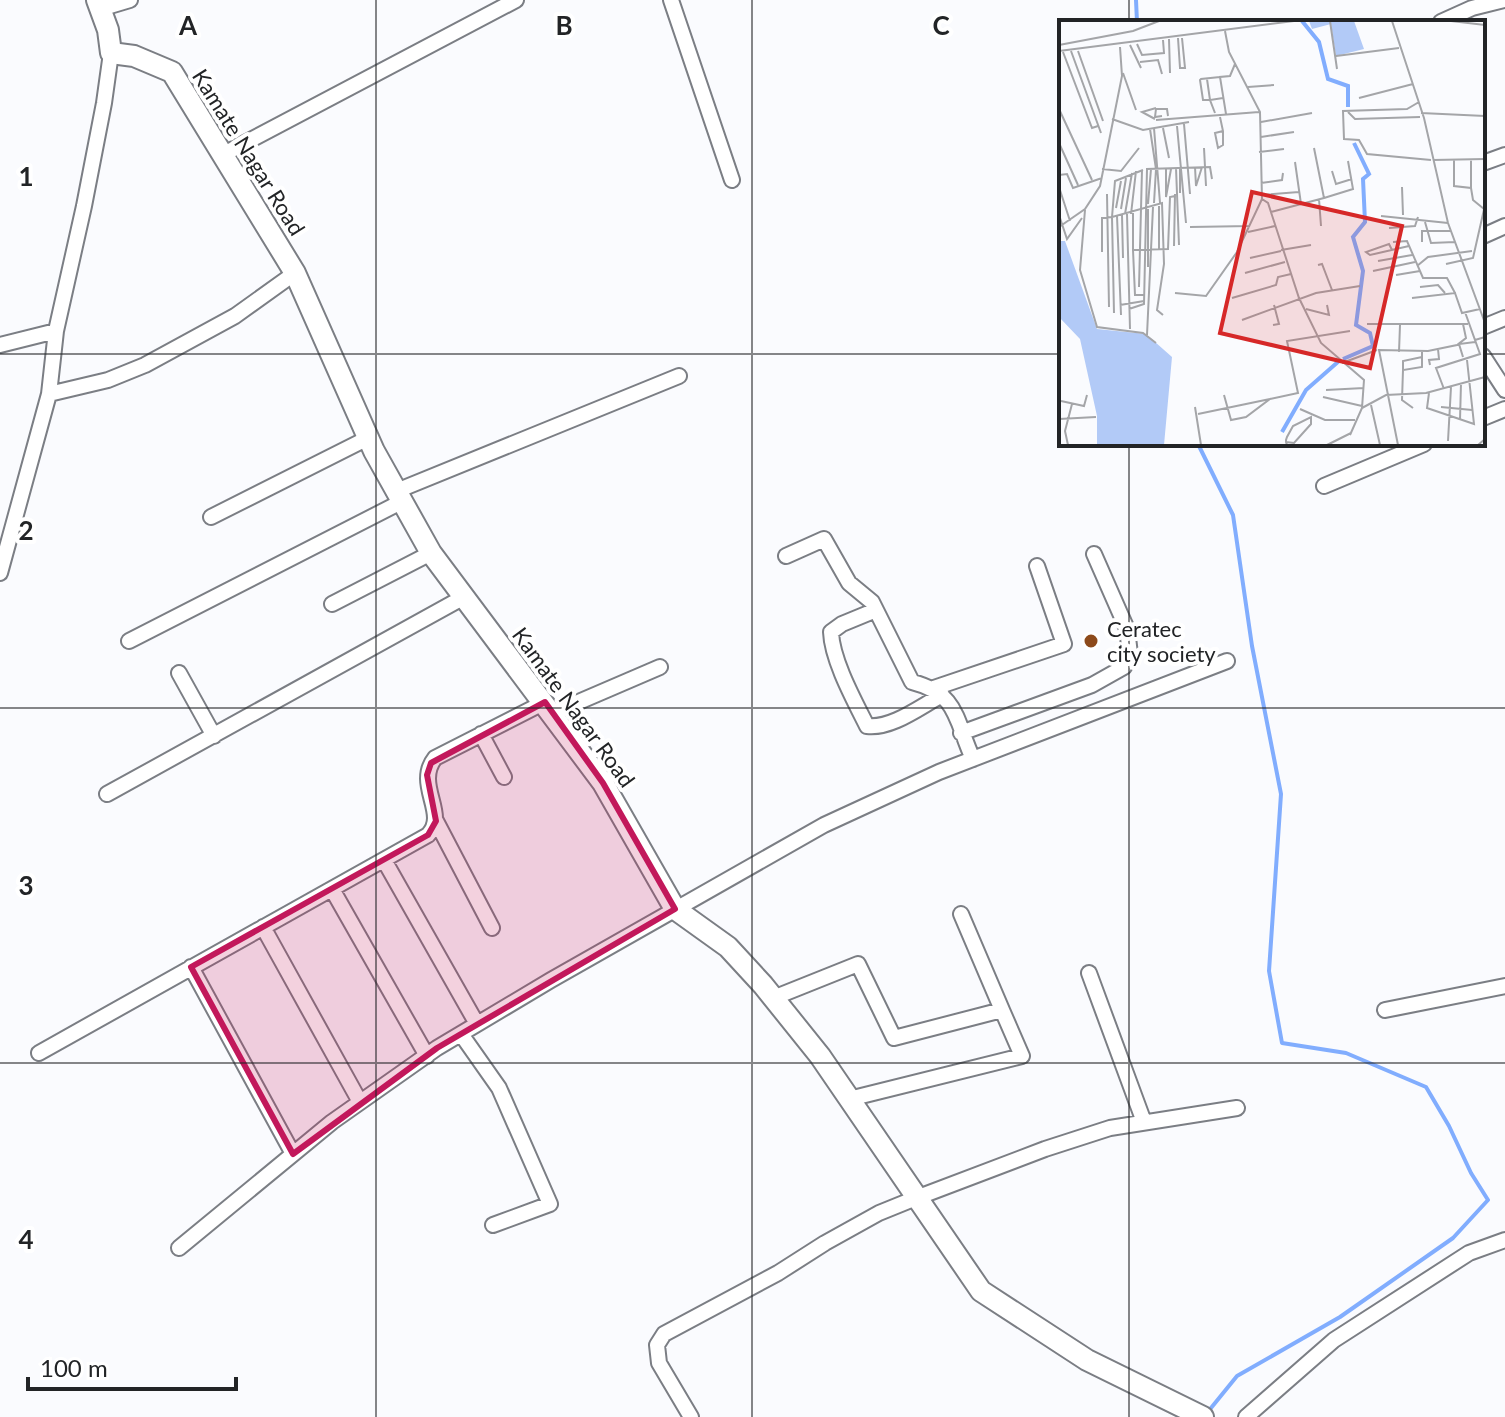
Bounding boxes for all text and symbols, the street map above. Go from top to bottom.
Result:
text: A [178,9,198,41]
text: B [555,9,573,41]
text: C [932,9,950,41]
inset map [1059,20,1485,446]
street label: Kamate Nagar Road [187,64,311,240]
text: 1 [18,160,34,192]
text: 2 [18,514,34,546]
place label: Ceratec city society [1107,615,1216,667]
street label: Kamate Nagar Road [507,622,641,792]
marker: Ceratec city society [1082,632,1100,650]
text: 3 [18,869,34,901]
text: 4 [18,1223,34,1255]
scale bar [28,1341,236,1391]
text: 100 m [40,1353,108,1382]

